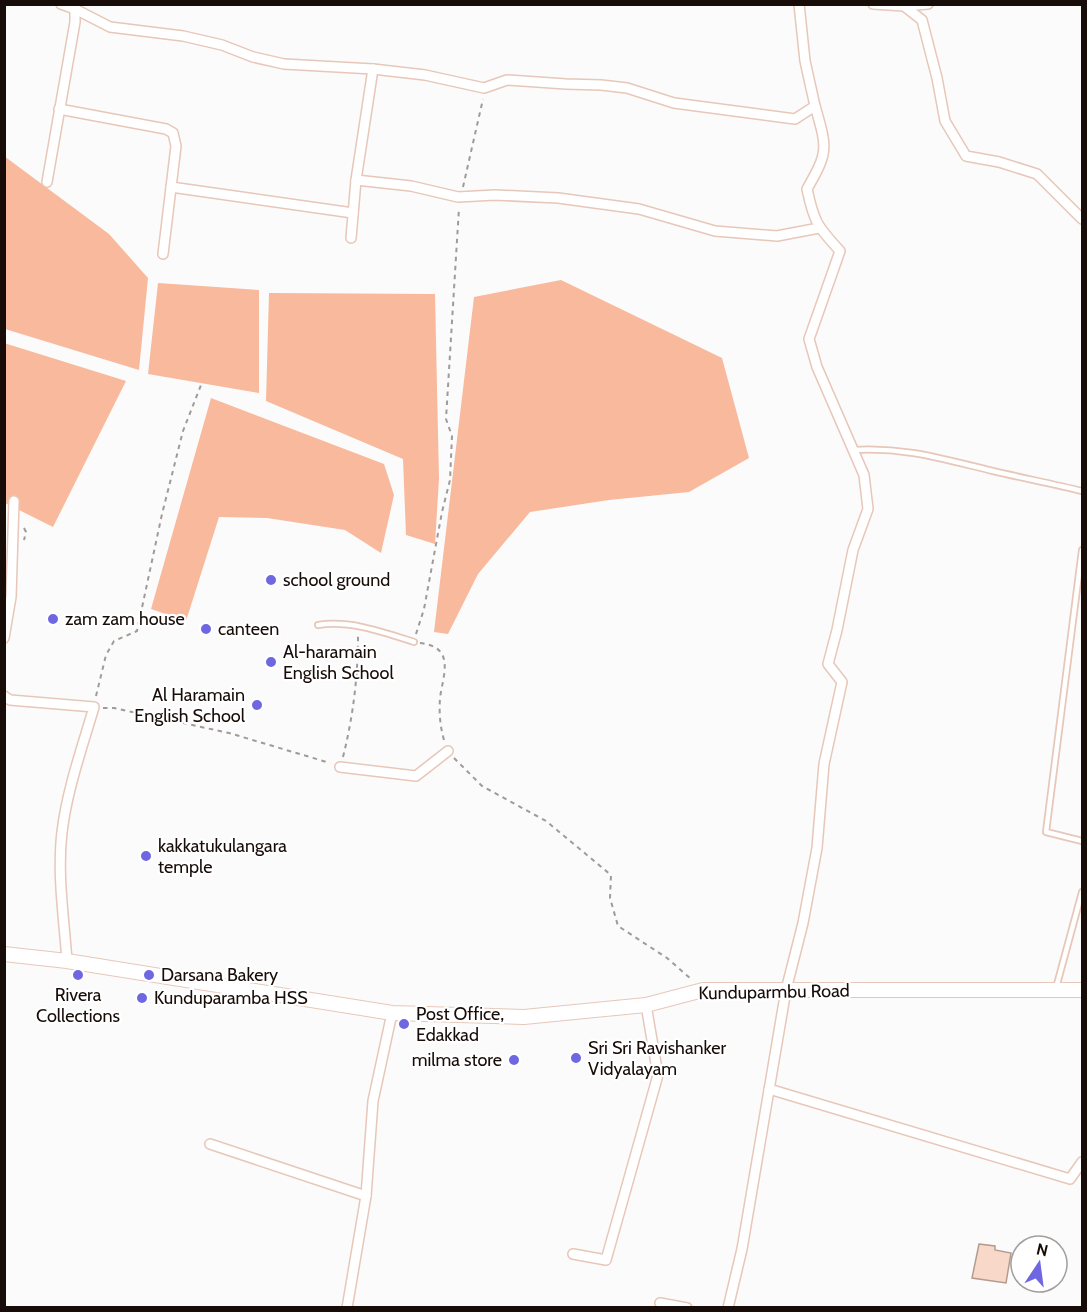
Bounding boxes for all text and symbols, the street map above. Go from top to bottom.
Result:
place label: school ground [283,569,390,591]
marker: school ground [264,573,278,587]
place label: zam zam house [65,608,185,630]
marker: zam zam house [46,612,60,626]
place label: canteen [218,618,279,640]
marker: canteen [199,622,213,636]
place label: Al-haramain English School [283,641,394,684]
marker: Al-haramain English School [264,655,278,669]
place label: Al Haramain English School [134,684,246,727]
marker: Al Haramain English School [250,698,264,712]
place label: kakkatukulangara temple [158,835,287,878]
marker: kakkatukulangara temple [139,849,153,863]
place label: Darsana Bakery [161,964,278,986]
marker: Rivera Collections [71,968,85,982]
marker: Darsana Bakery [142,968,156,982]
street label: Kunduparmbu Road [698,980,850,1004]
place label: Rivera Collections [36,984,120,1027]
place label: Kunduparamba HSS [154,987,308,1009]
marker: Kunduparamba HSS [135,991,149,1005]
place label: Post Office, Edakkad [416,1003,504,1046]
marker: Post Office, Edakkad [397,1017,411,1031]
place label: Sri Sri Ravishanker Vidyalayam [588,1037,726,1080]
place label: milma store [412,1049,502,1071]
marker: Sri Sri Ravishanker Vidyalayam [569,1051,583,1065]
marker: milma store [507,1053,521,1067]
north arrow [1009,1234,1069,1294]
text: N [1035,1239,1050,1260]

